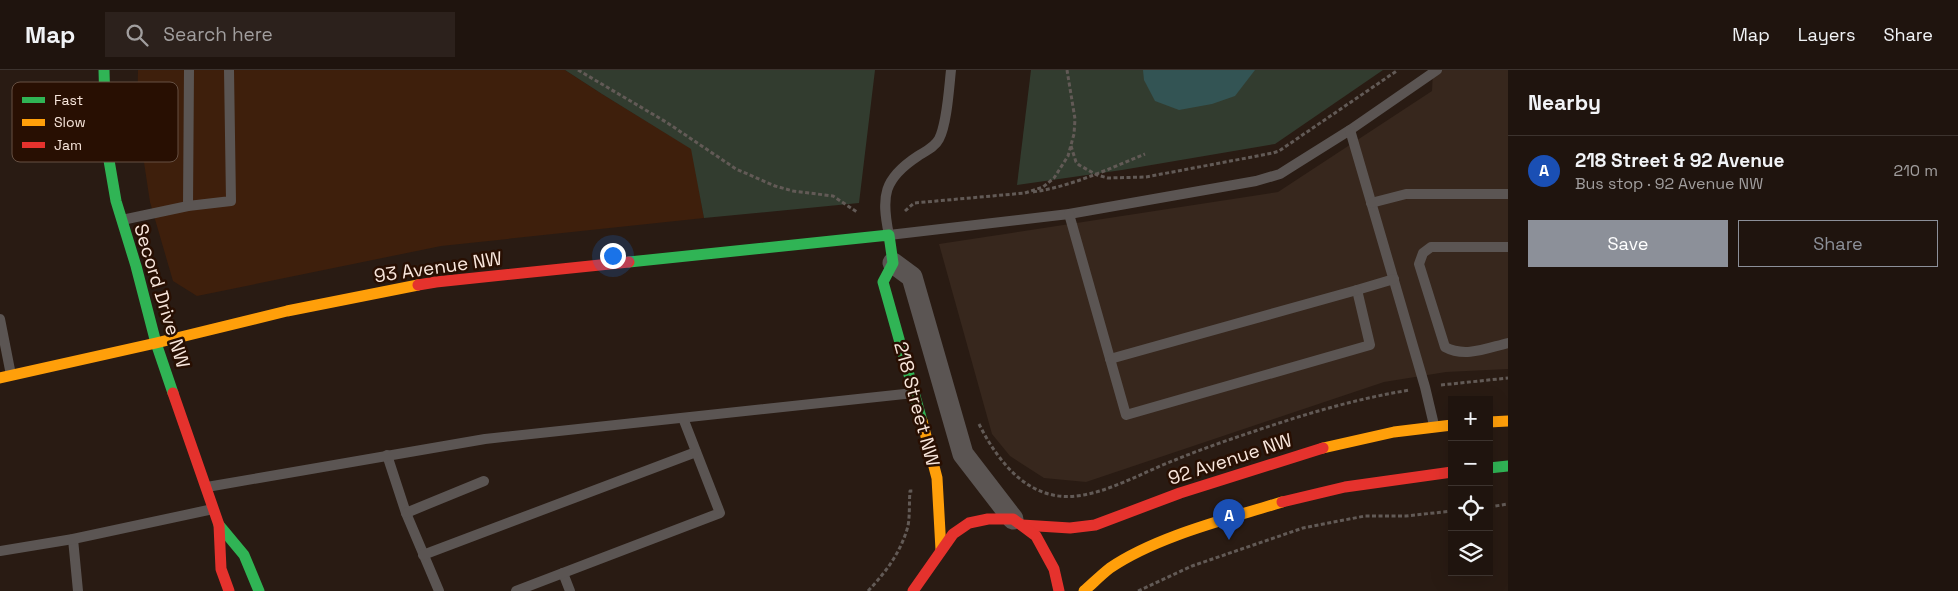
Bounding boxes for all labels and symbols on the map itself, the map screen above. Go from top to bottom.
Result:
legend [12,82,178,162]
text: Fast [54,91,83,109]
text: Slow [54,113,86,131]
text: Jam [54,136,82,154]
street label: Secord Drive NW [128,221,196,371]
your location [600,243,626,269]
street label: 93 Avenue NW [372,246,504,288]
street label: 218 Street NW [888,339,946,469]
street label: 92 Avenue NW [1165,427,1295,491]
pin: A [1213,499,1245,540]

